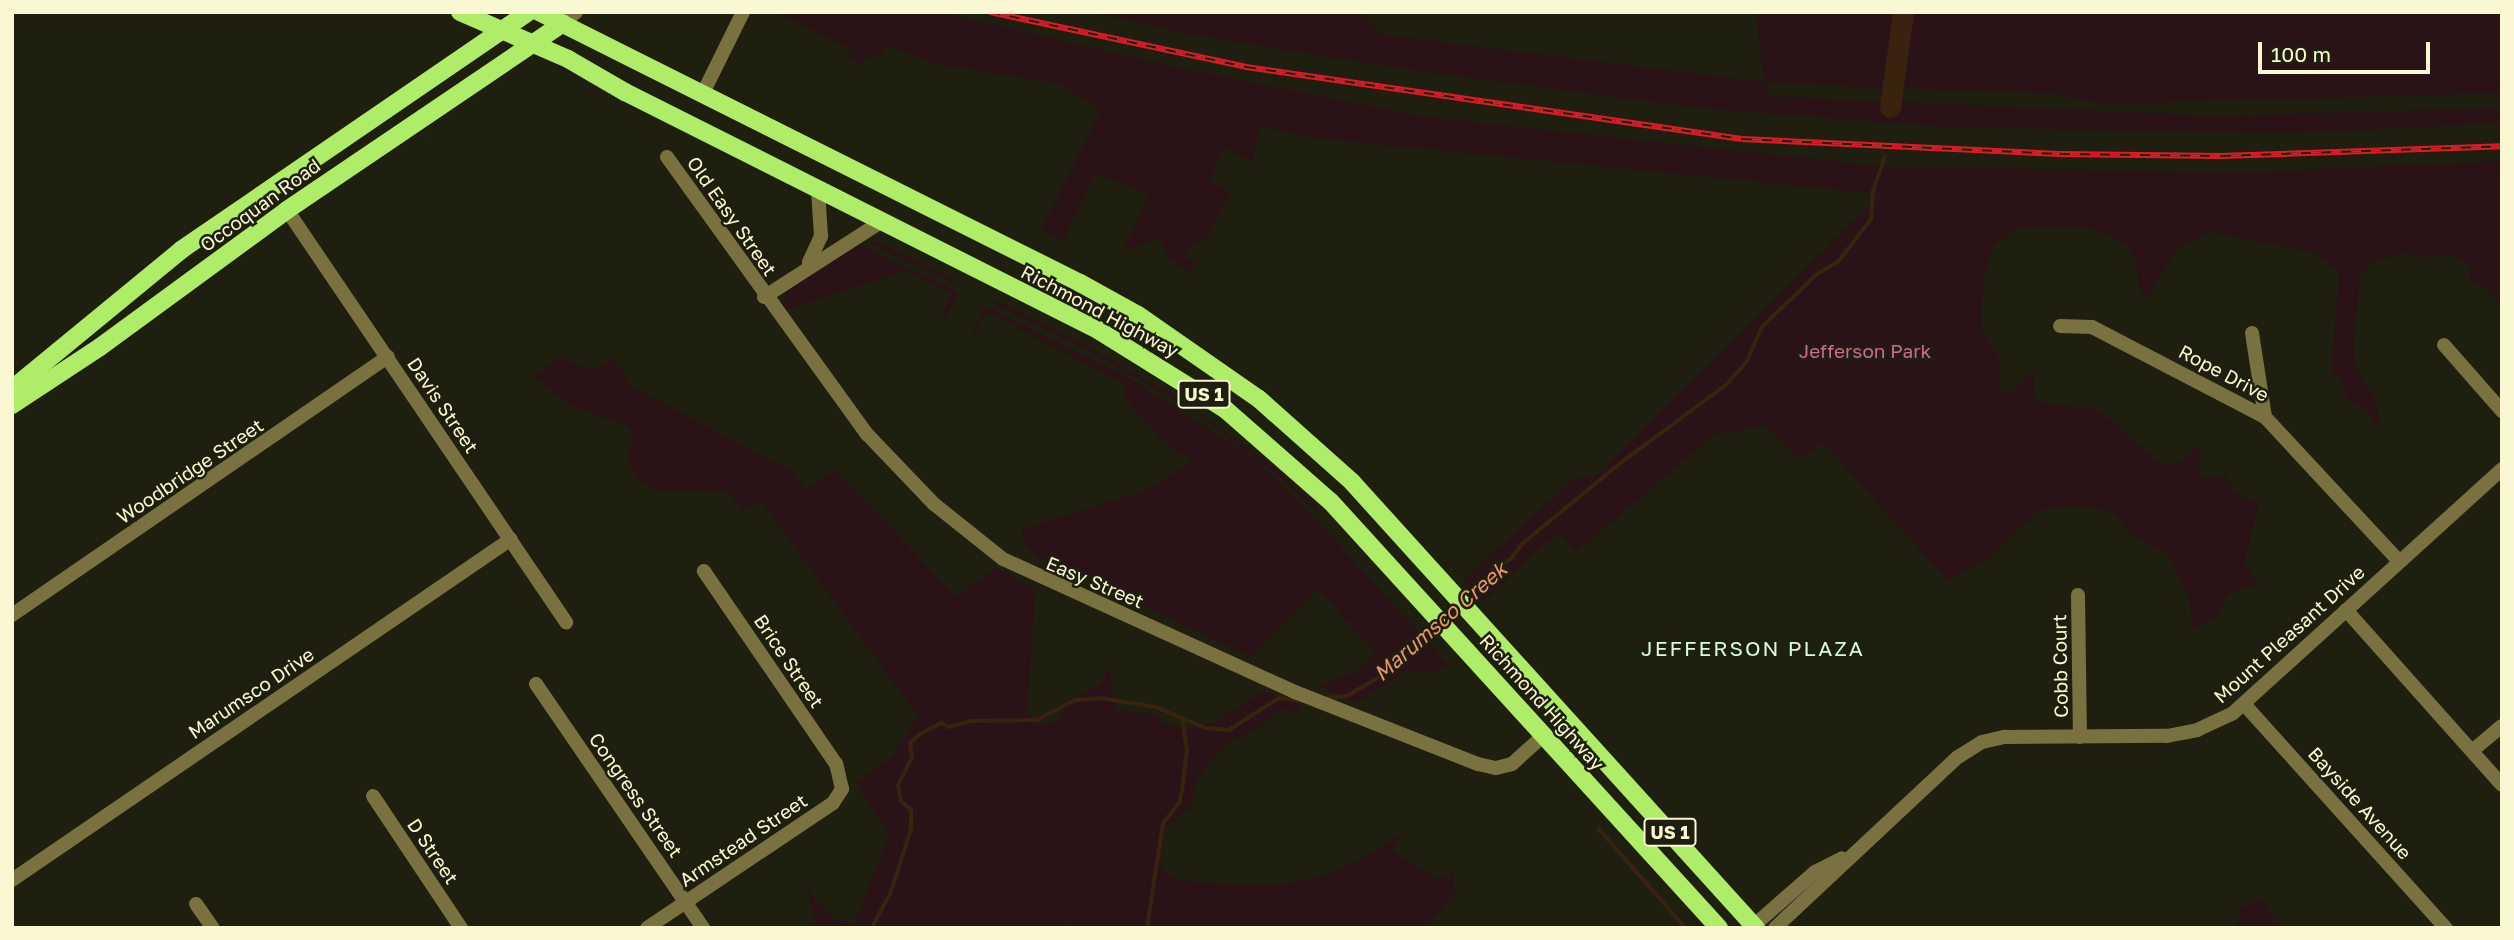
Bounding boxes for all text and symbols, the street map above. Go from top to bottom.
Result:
scale bar [2262,28,2434,72]
text: 100 m [2271,41,2331,67]
street label: Old Easy Street [682,152,782,280]
street label: Occoquan Road [195,154,325,256]
street label: Richmond Highway [1017,260,1183,362]
park label: Jefferson Park [1799,340,1931,362]
street label: Rope Drive [2175,340,2273,406]
street label: Davis Street [403,353,483,457]
road number: US 1 [1176,380,1232,408]
street label: Woodbridge Street [113,414,267,528]
street label: Easy Street [1043,551,1147,613]
water label: Marumsco Creek [1368,556,1512,686]
street label: Mount Pleasant Drive [2209,560,2369,708]
street label: Brice Street [749,610,829,712]
street label: Cobb Court [2048,614,2072,718]
street label: Richmond Highway [1475,629,1609,775]
district label: JEFFERSON PLAZA [1643,635,1863,661]
street label: Marumsco Drive [184,643,318,743]
street label: Congress Street [584,728,688,862]
street label: Bayside Avenue [2304,742,2416,864]
street label: Armstead Street [675,789,811,891]
street label: D Street [403,814,463,888]
road number: US 1 [1642,818,1698,846]

